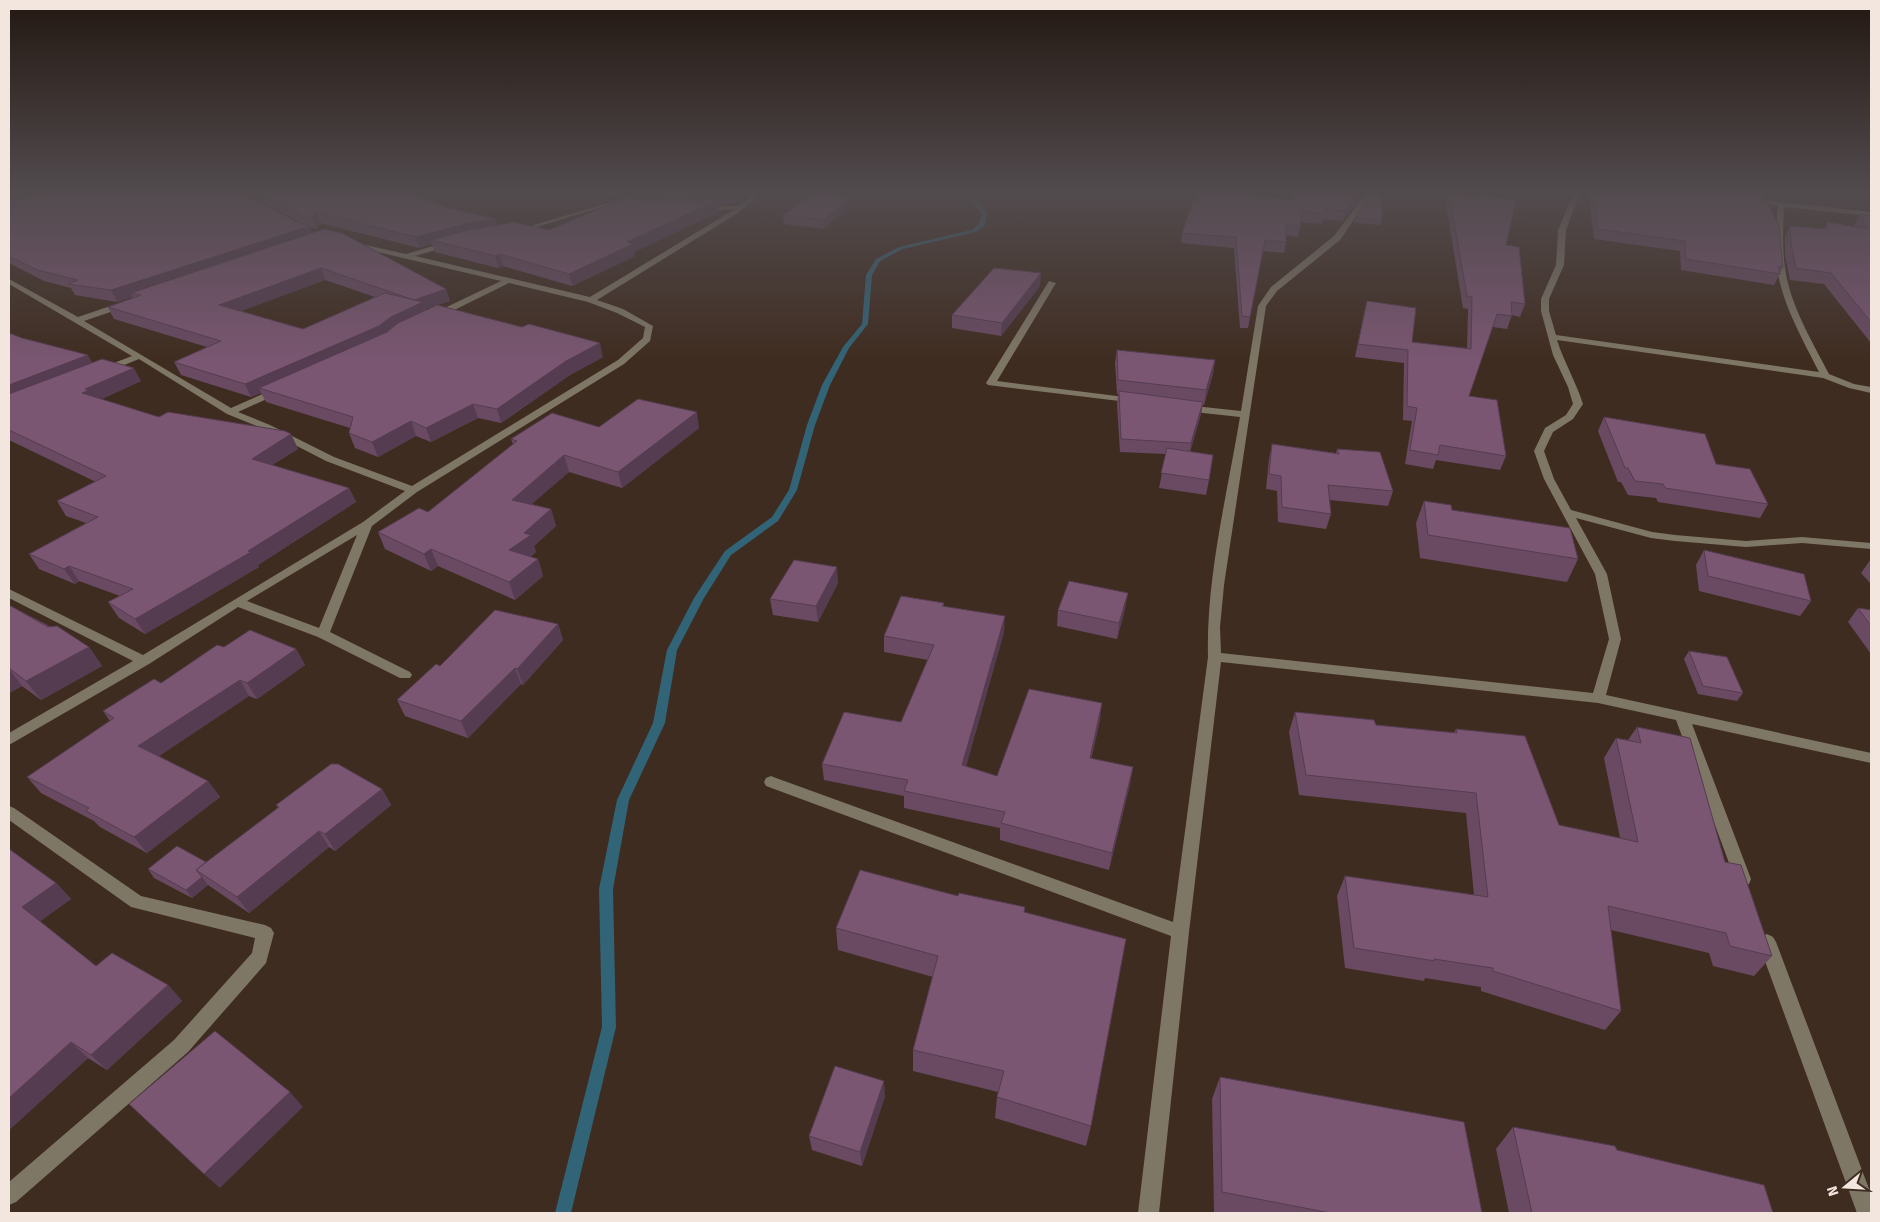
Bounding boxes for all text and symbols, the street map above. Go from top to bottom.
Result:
north arrow [1820,1162,1870,1212]
text: N [1824,1184,1843,1198]

